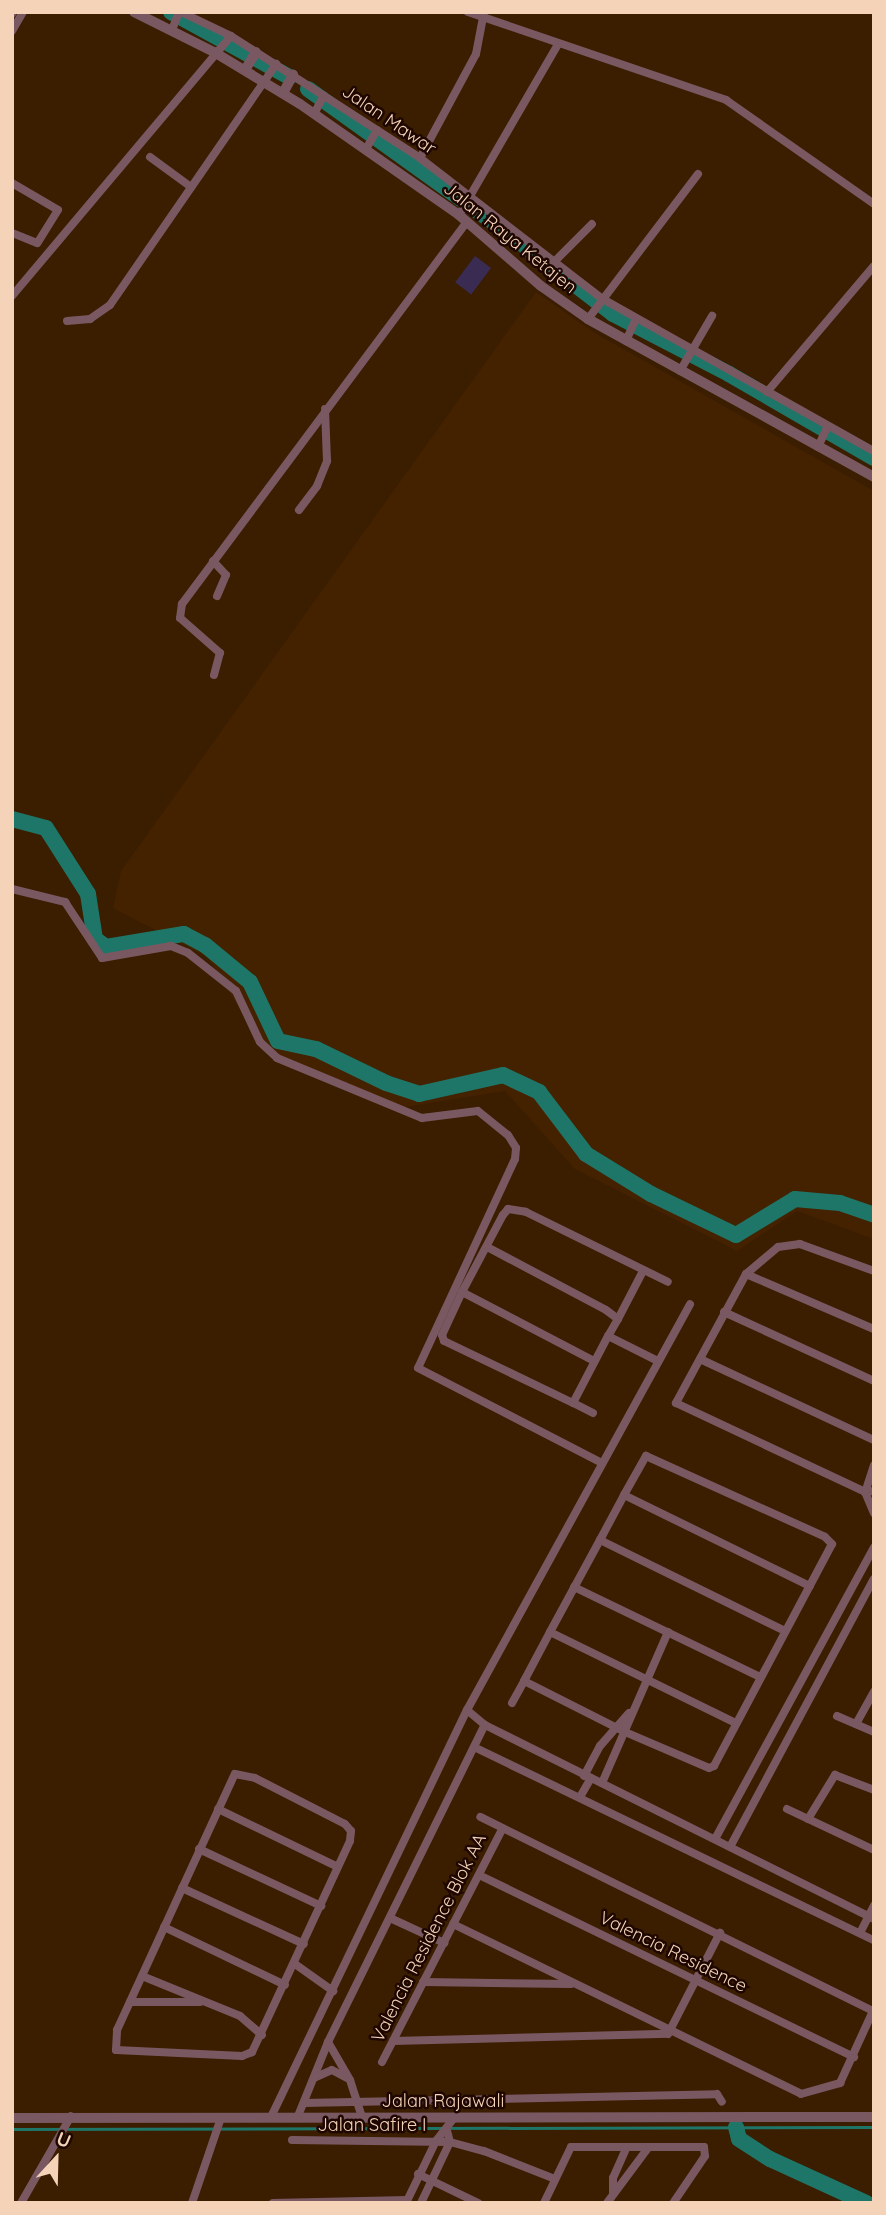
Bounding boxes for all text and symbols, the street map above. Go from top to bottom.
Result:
street label: Jalan Mawar [338,81,440,159]
street label: Jalan Raya Ketajen [439,178,581,298]
street label: Valencia Residence Blok AA [367,1830,491,2046]
street label: Valencia Residence [596,1907,750,1997]
street label: Jalan Rajawali [382,2090,504,2112]
street label: Jalan Safire I [317,2114,427,2136]
north arrow [21,2124,91,2194]
text: U [53,2126,75,2153]

